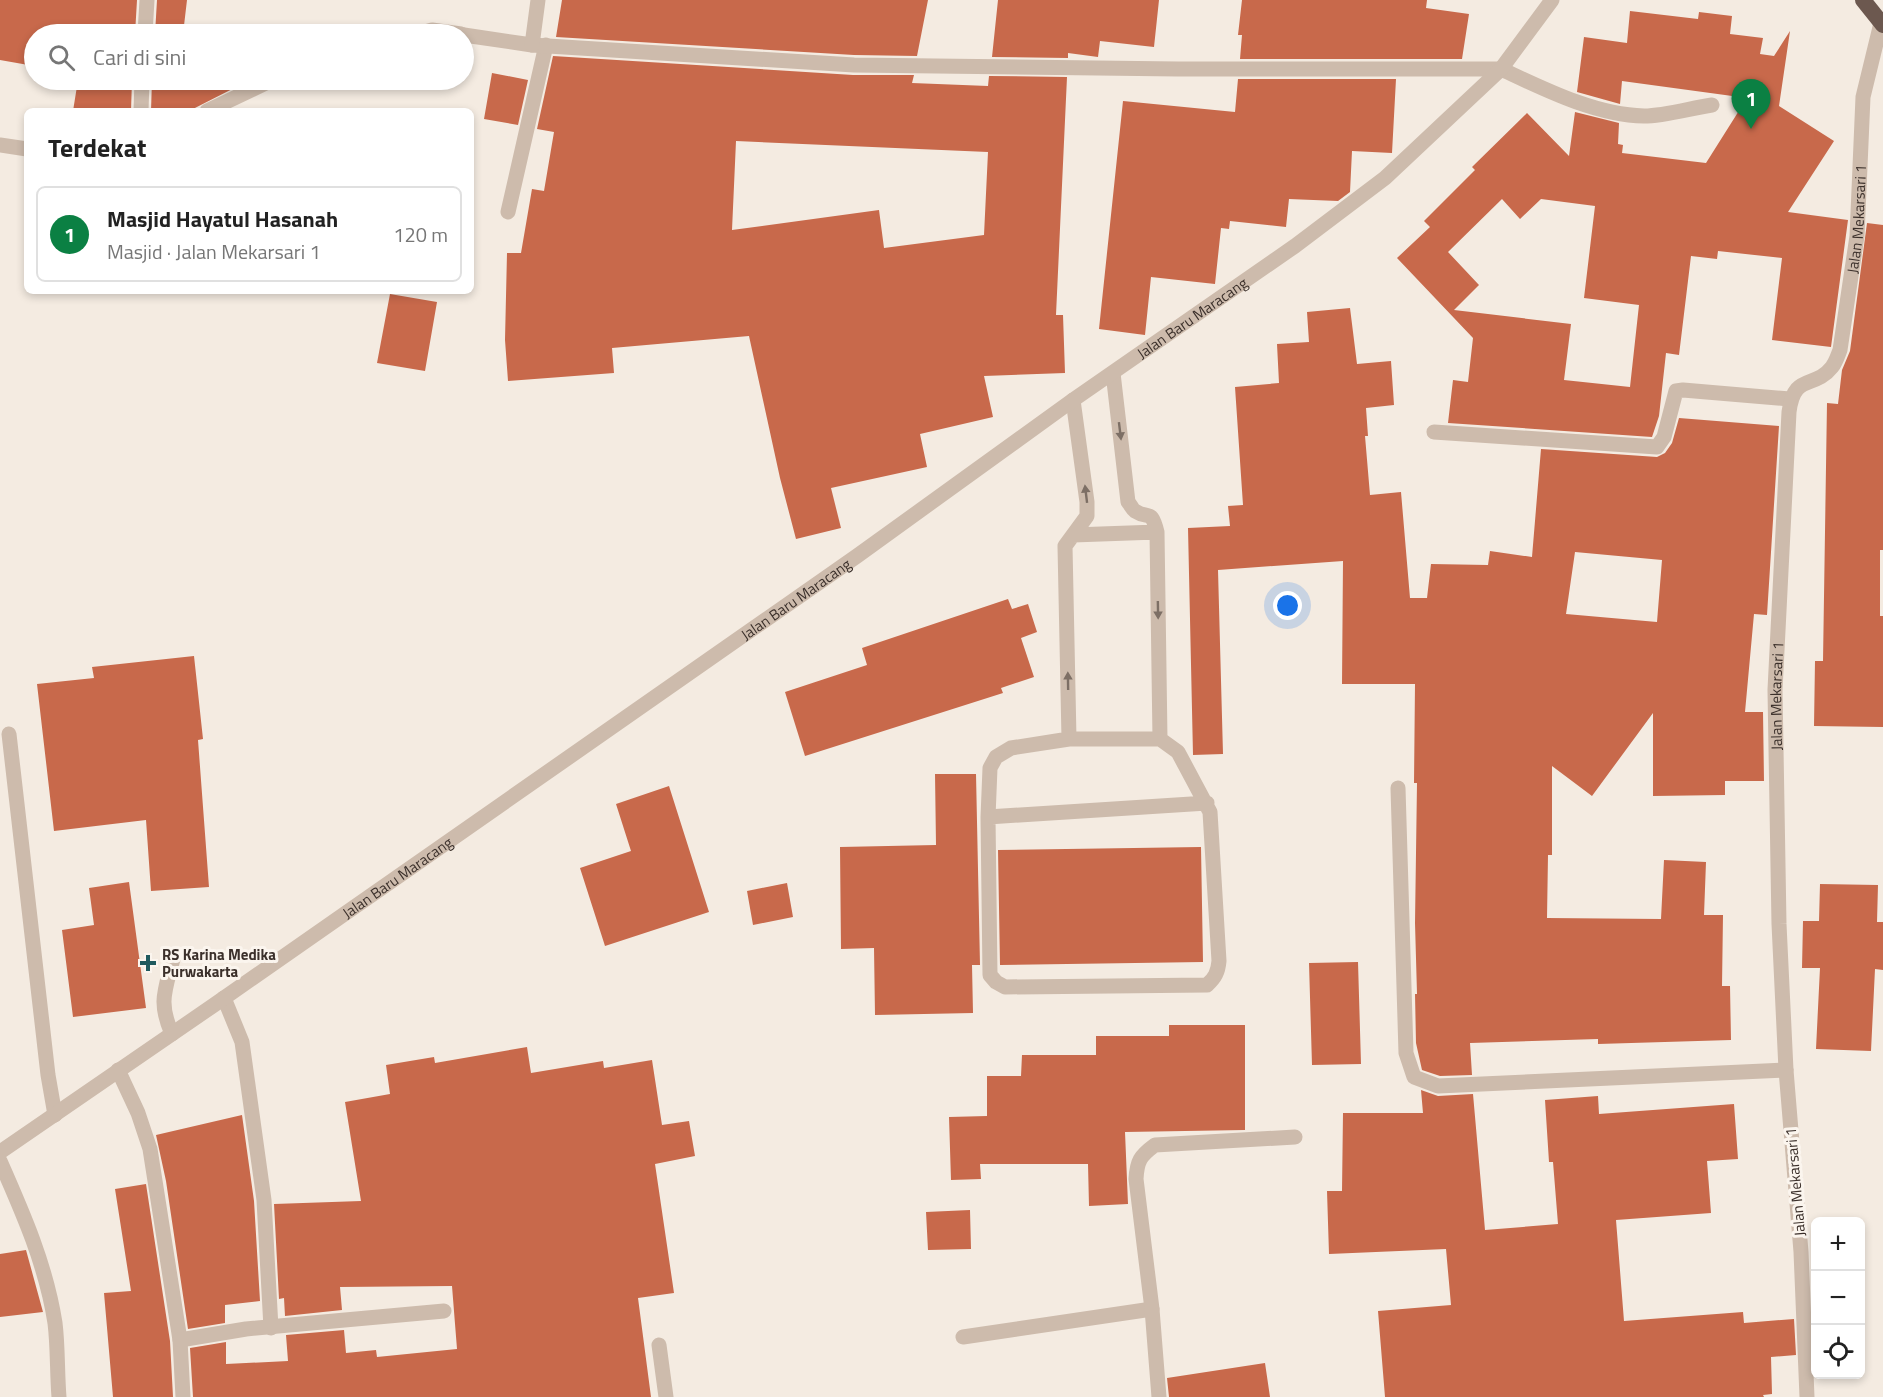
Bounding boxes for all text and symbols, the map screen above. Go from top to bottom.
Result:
search box [24,24,474,90]
text: Cari di sini [93,40,186,74]
icon: search [45,41,78,74]
pin: 1 [1732,80,1770,129]
text: Terdekat [48,128,147,167]
street label: Jalan Mekarsari 1 [1840,164,1872,275]
text: Masjid Hayatul Hasanah [107,202,338,236]
text: 1 [64,219,75,250]
text: 120 m [393,219,448,250]
text: Masjid · Jalan Mekarsari 1 [107,236,321,267]
street label: Jalan Baru Maracang [1132,271,1252,364]
one-way arrow [1115,421,1124,440]
one-way arrow [1081,484,1091,503]
street label: Jalan Baru Maracang [736,552,856,646]
your location [1273,591,1302,620]
one-way arrow [1153,600,1163,619]
street label: Jalan Mekarsari 1 [1763,641,1789,751]
one-way arrow [1063,671,1072,690]
street label: Jalan Baru Maracang [337,830,457,924]
place label: RS Karina Medika Purwakarta [162,943,276,983]
marker: RS Karina Medika Purwakarta [139,954,157,972]
street label: Jalan Mekarsari 1 [1779,1127,1811,1237]
map controls [1811,1217,1865,1379]
button: + [1811,1217,1865,1271]
button: − [1811,1271,1865,1325]
button: locate [1811,1325,1865,1379]

